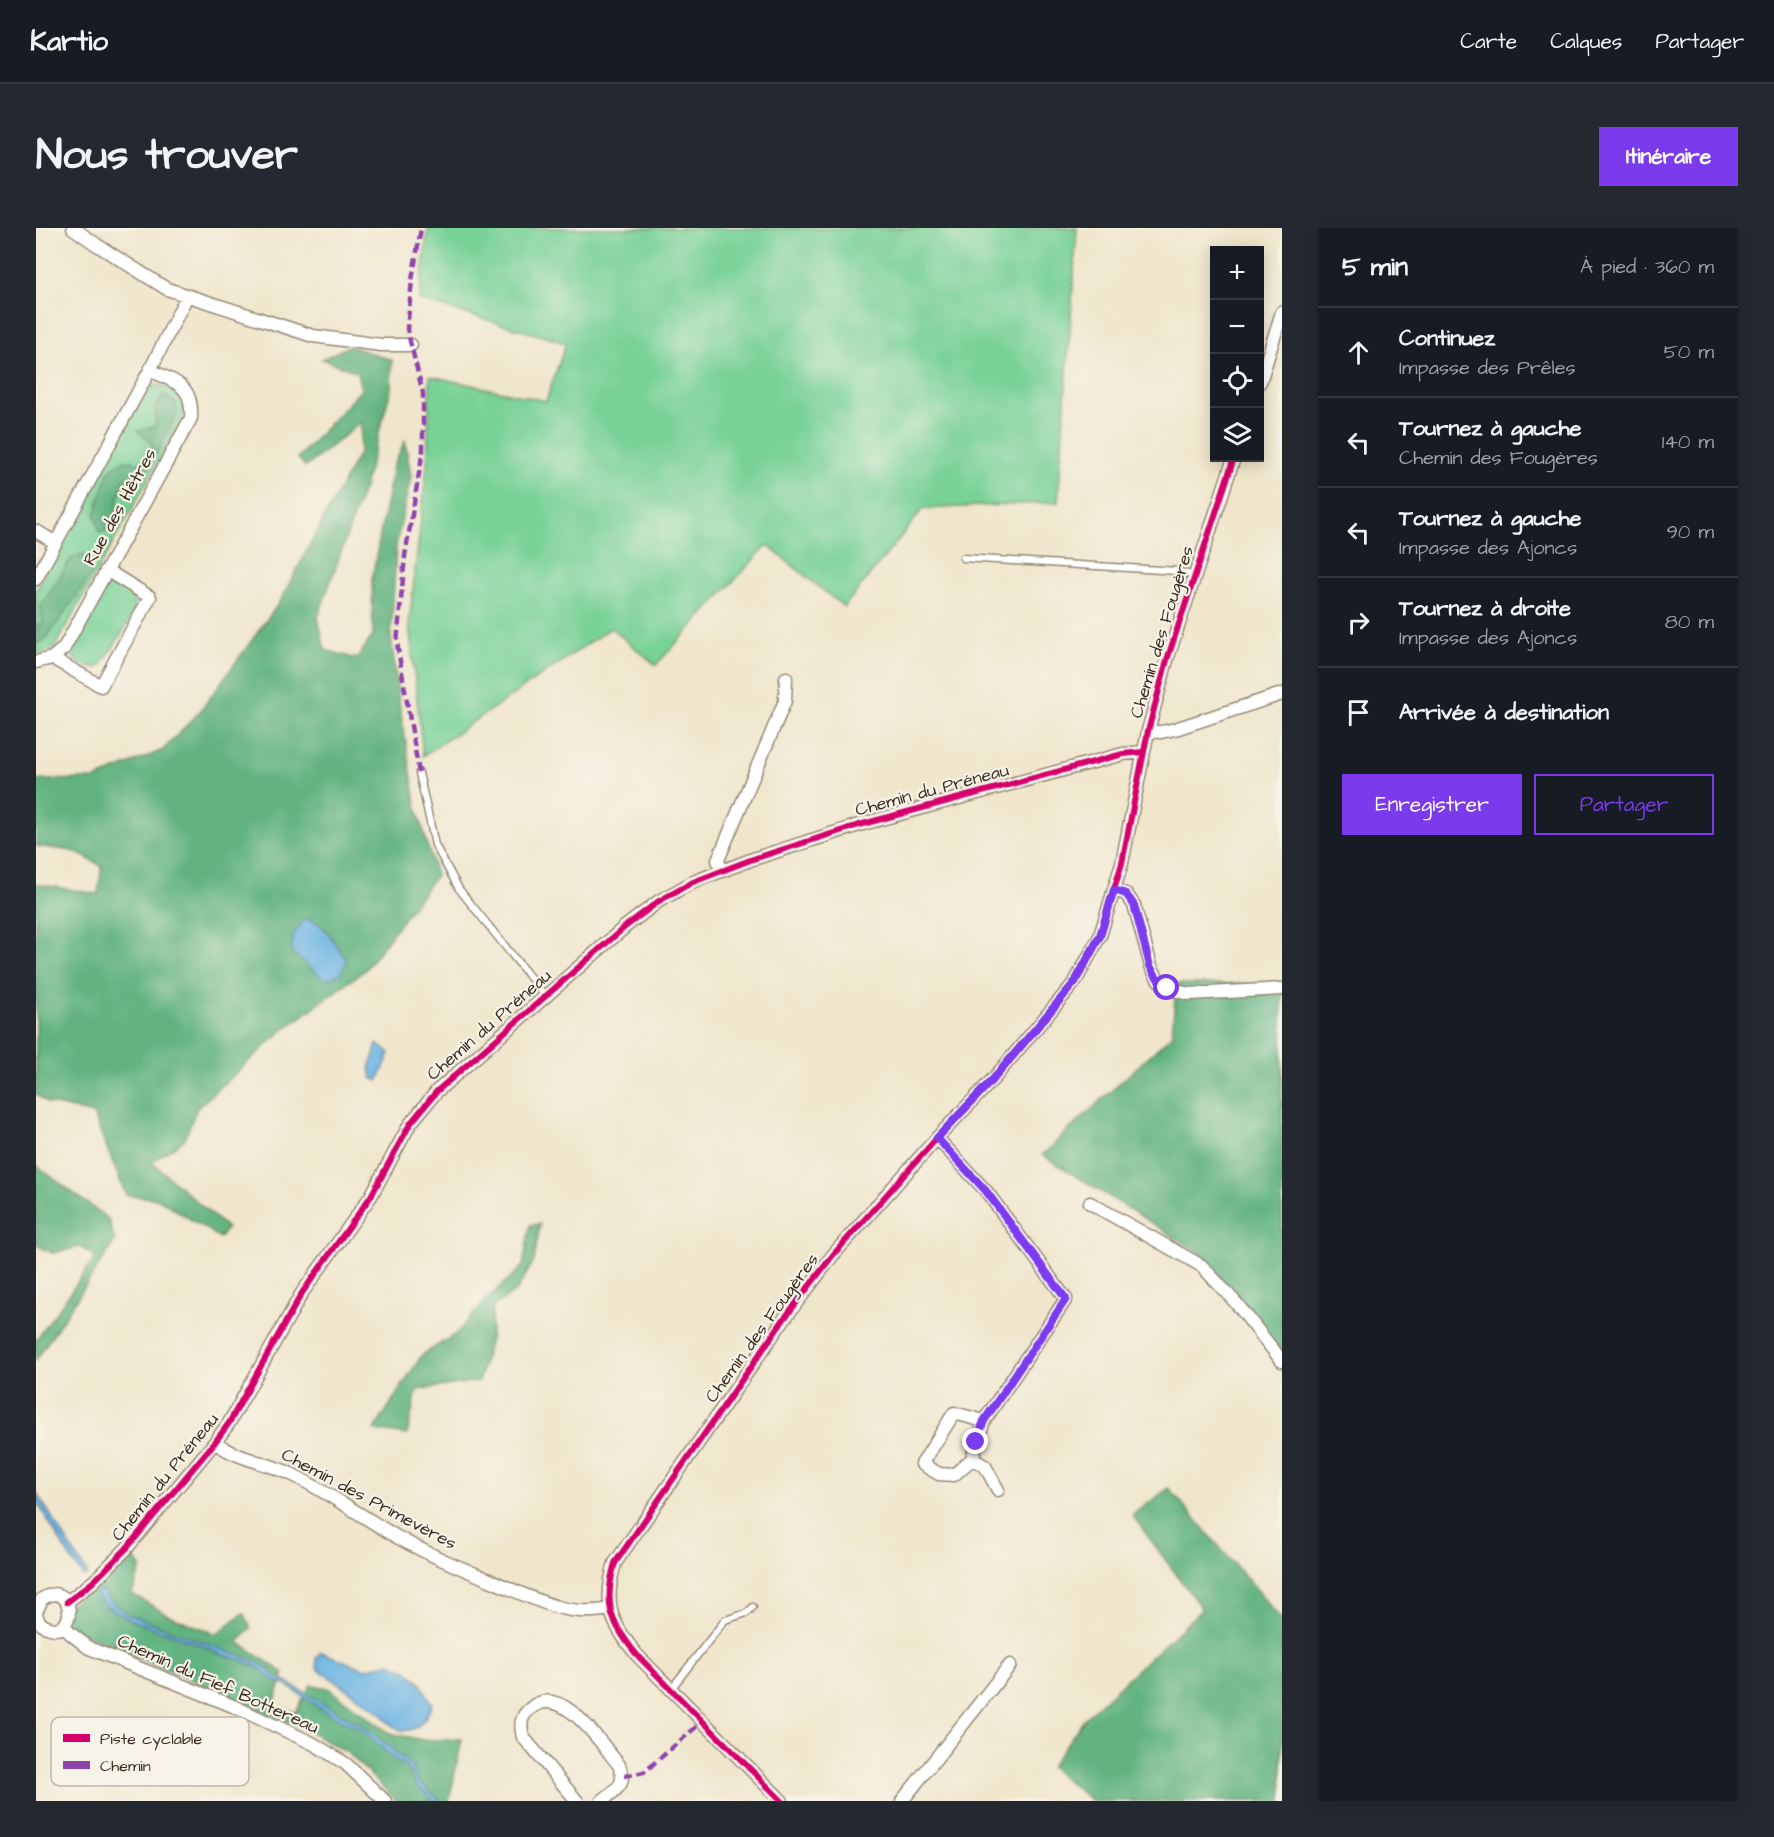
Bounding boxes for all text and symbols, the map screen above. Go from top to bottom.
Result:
text: Kartio [30,22,108,61]
text: Carte [1460,27,1517,56]
text: Calques [1550,27,1622,56]
text: Partager [1655,27,1744,56]
text: Nous trouver [36,127,298,185]
button: Itinéraire [1599,127,1738,186]
map controls [1210,246,1264,462]
button: + [1210,246,1264,300]
text: 5 min [1342,249,1408,285]
text: À pied · 360 m [1580,253,1714,281]
button: − [1210,300,1264,354]
text: Continuez [1399,323,1495,354]
icon: ahead [1342,336,1375,369]
text: 50 m [1664,338,1714,366]
button: locate [1210,354,1264,408]
text: Impasse des Prêles [1399,354,1576,382]
button: layers [1210,408,1264,462]
text: Tournez à gauche [1399,413,1581,444]
icon: left [1342,426,1375,459]
text: 140 m [1662,428,1714,456]
street label: Rue des Hêtres [77,444,163,570]
text: Chemin des Fougères [1399,444,1598,472]
text: Tournez à gauche [1399,503,1581,534]
icon: left [1342,516,1375,549]
text: 90 m [1666,518,1714,546]
text: Impasse des Ajoncs [1399,534,1577,562]
street label: Chemin des Fougères [1124,543,1201,722]
text: Tournez à droite [1399,593,1571,624]
icon: right [1342,606,1375,639]
text: 80 m [1665,608,1714,636]
text: Impasse des Ajoncs [1399,624,1577,652]
icon: arrive [1342,696,1375,729]
text: Arrivée à destination [1399,697,1609,728]
street label: Chemin du Préneau [852,757,1012,823]
button: Enregistrer [1342,774,1522,835]
button: Partager [1534,774,1714,835]
street label: Chemin du Préneau [421,964,557,1086]
route start [1153,974,1179,1000]
street label: Chemin des Fougères [699,1248,826,1408]
street label: Chemin du Préneau [106,1408,224,1546]
route end [962,1428,988,1454]
street label: Chemin des Primevères [277,1442,461,1556]
street label: Chemin du Fief Bottereau [113,1628,323,1740]
legend [51,1717,249,1786]
text: Piste cyclable [100,1728,202,1751]
text: Chemin [100,1755,151,1777]

